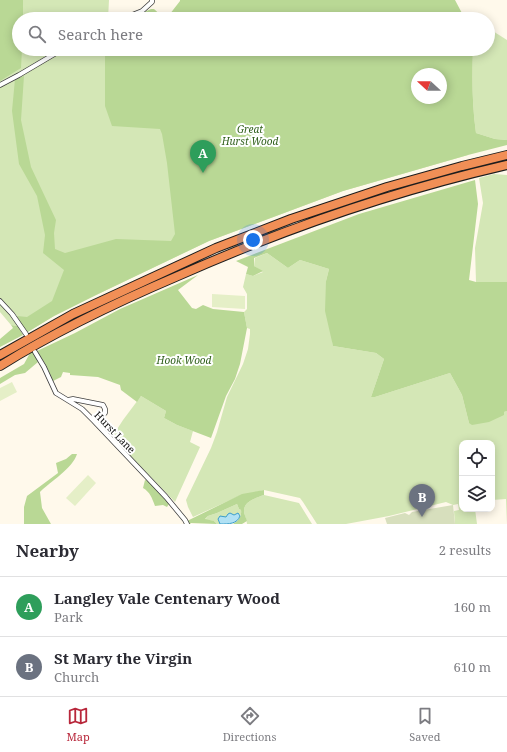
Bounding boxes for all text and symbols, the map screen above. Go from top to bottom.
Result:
search box [12,12,495,56]
icon: search [26,23,48,45]
text: Search here [58,24,143,44]
north arrow [411,68,447,104]
park label: Great Hurst Wood [221,122,279,148]
pin: A [190,140,216,173]
your location [243,230,263,250]
park label: Hook Wood [156,353,212,367]
street label: Hurst Lane [91,408,139,456]
map controls [459,440,495,512]
button: locate [459,440,495,476]
button: layers [459,476,495,512]
pin: B [409,484,435,517]
text: Nearby [16,539,79,562]
text: 2 results [439,541,491,559]
text: Langley Vale Centenary Wood [54,588,280,608]
text: A [24,598,34,616]
text: 160 m [454,598,491,616]
text: Park [54,608,83,626]
text: St Mary the Virgin [54,648,192,668]
text: B [25,658,33,676]
text: 610 m [454,658,491,676]
text: Church [54,668,99,686]
tab: Map [66,705,90,744]
tab: Directions [223,705,276,744]
tab: Saved [409,705,441,744]

